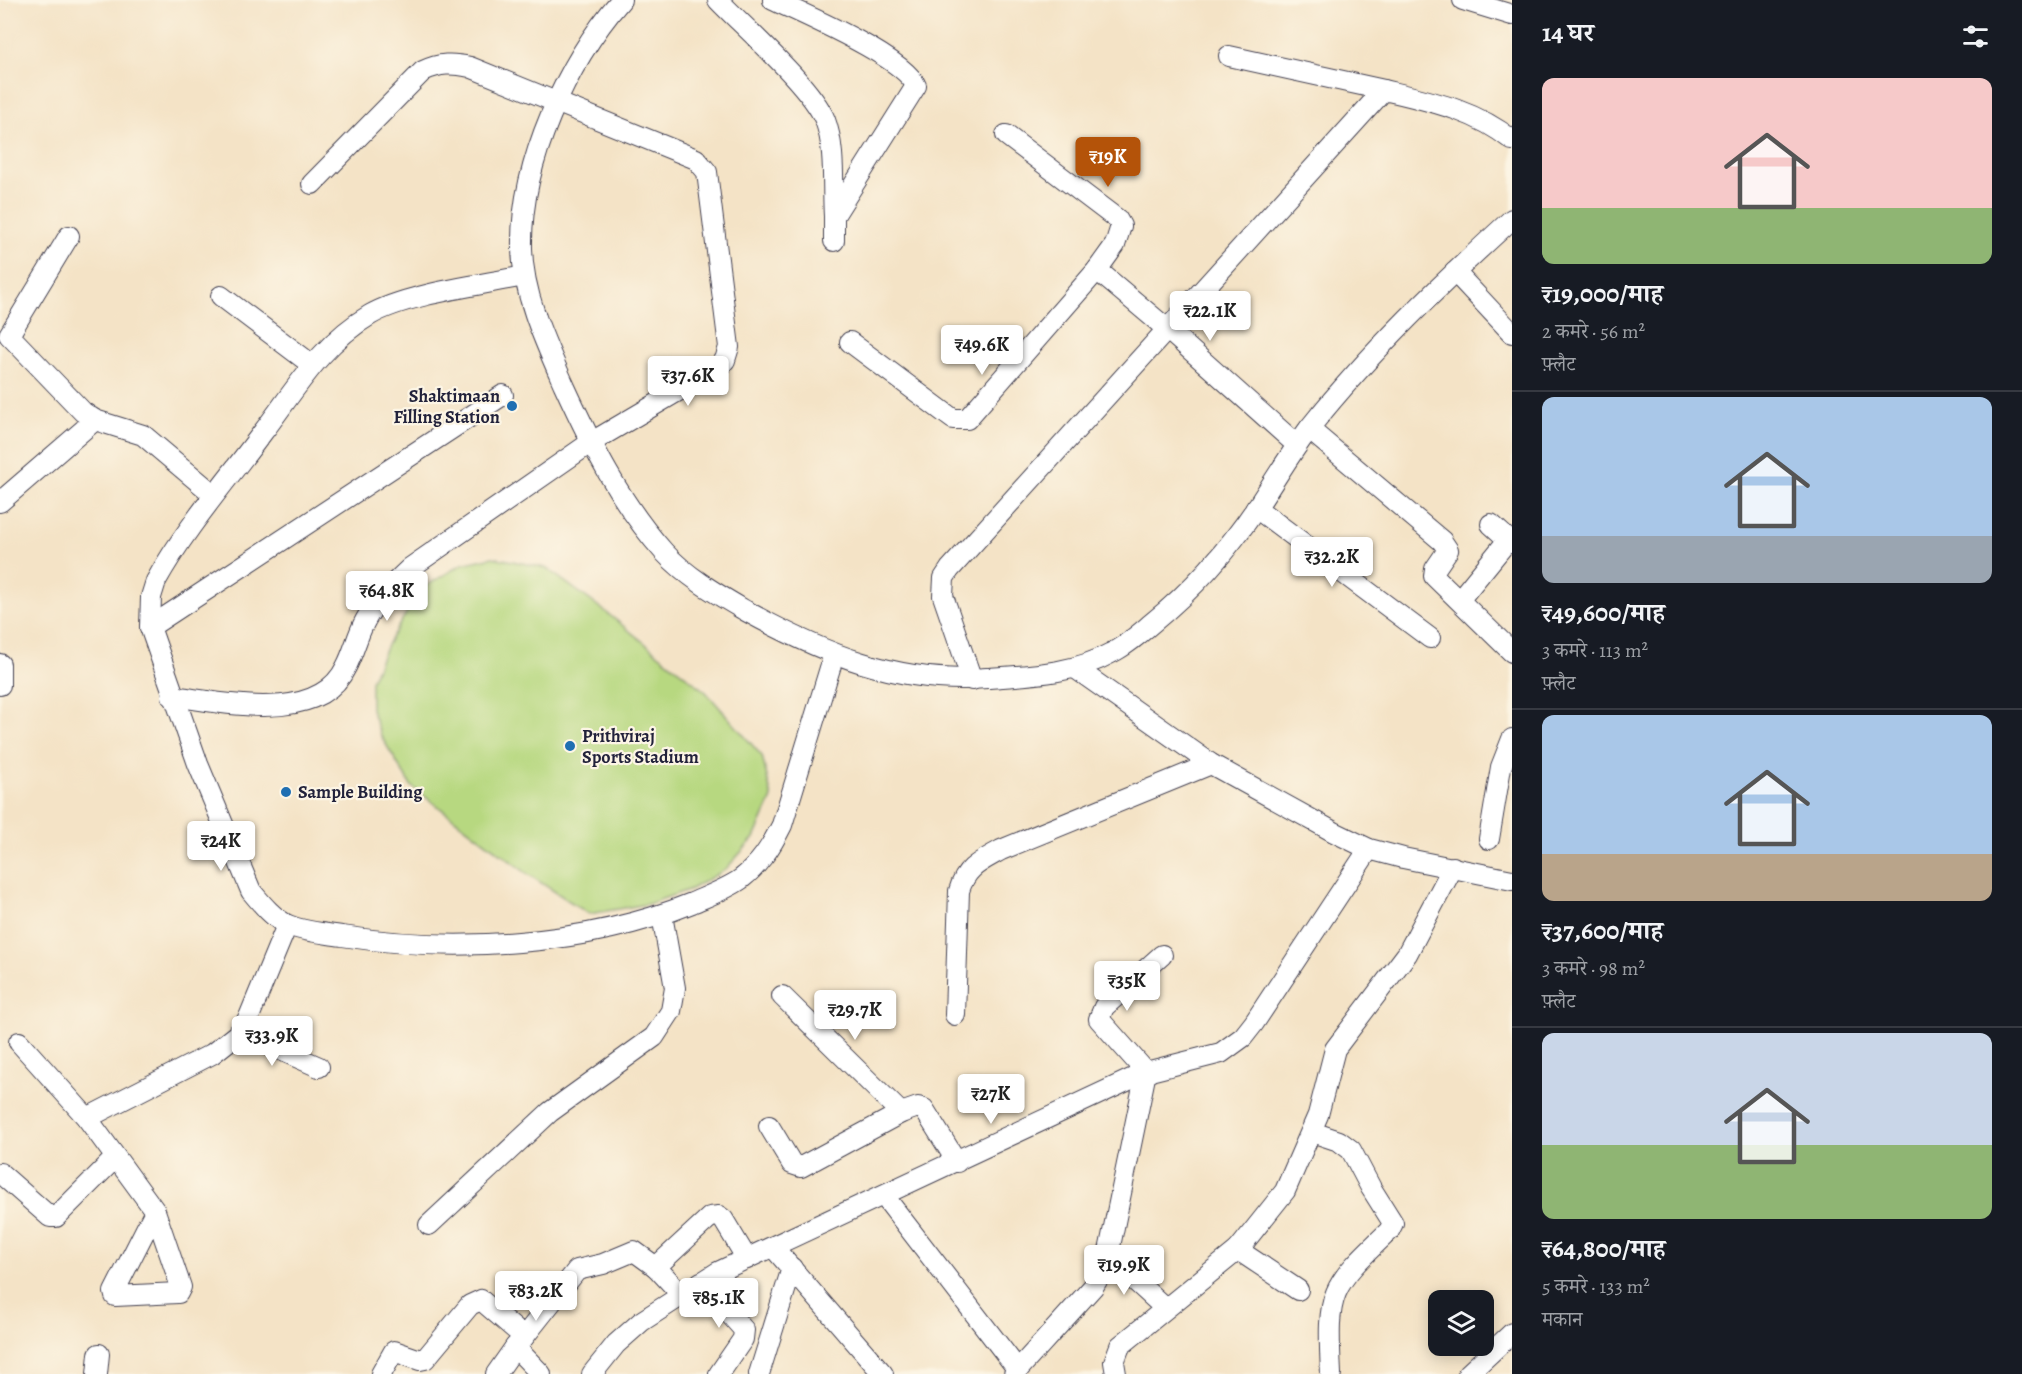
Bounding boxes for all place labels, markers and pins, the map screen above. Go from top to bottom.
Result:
pin: ₹19K [1072,137,1144,188]
pin: ₹22.1K [1161,291,1259,342]
pin: ₹49.6K [933,325,1031,376]
pin: ₹37.6K [639,356,737,407]
place label: Shaktimaan Filling Station [393,384,500,429]
marker: Shaktimaan Filling Station [505,399,519,413]
pin: ₹32.2K [1283,537,1381,588]
pin: ₹64.8K [338,571,436,622]
place label: Prithviraj Sports Stadium [582,724,699,769]
marker: Prithviraj Sports Stadium [563,739,577,753]
place label: Sample Building [298,780,423,804]
marker: Sample Building [279,785,293,799]
pin: ₹24K [185,821,257,872]
pin: ₹35K [1091,961,1163,1012]
pin: ₹29.7K [806,990,904,1041]
pin: ₹33.9K [223,1016,321,1067]
pin: ₹27K [955,1074,1027,1125]
pin: ₹19.9K [1075,1245,1173,1296]
pin: ₹83.2K [487,1271,585,1322]
pin: ₹85.1K [670,1278,768,1329]

